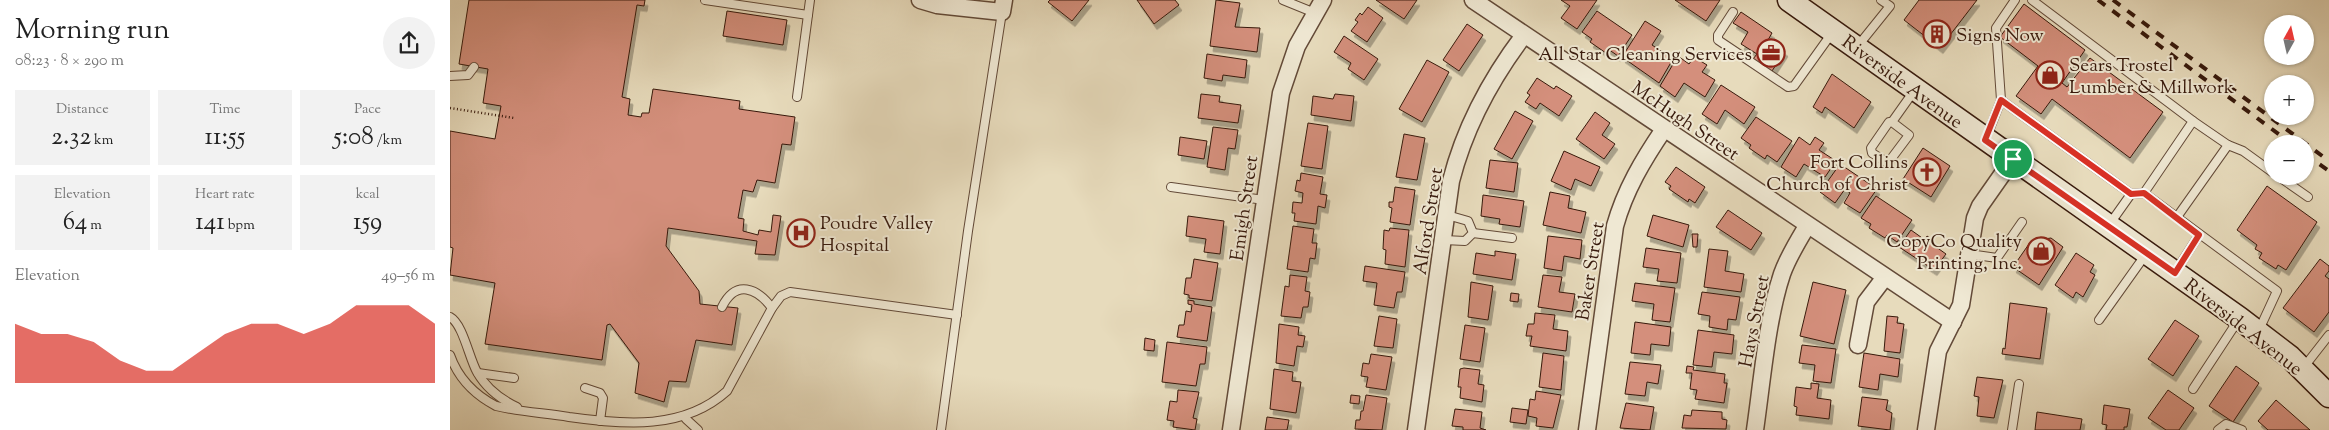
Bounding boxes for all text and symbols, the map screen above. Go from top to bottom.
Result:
text: Morning run [15,11,170,51]
north arrow [2264,15,2314,65]
map controls [2264,15,2314,185]
button: share [383,17,435,69]
building icon: Signs Now [1922,19,1952,49]
place label: Signs Now [1956,23,2044,50]
street label: Riverside Avenue [1835,30,1968,136]
office icon: All Star Cleaning Services [1756,38,1786,68]
place label: All Star Cleaning Services [1538,42,1752,69]
text: 08:23 · 8 × 290 m [15,50,124,73]
place label: Sears Trostel Lumber & Millwork [2069,53,2235,102]
shop icon: Sears Trostel Lumber & Millwork [2035,60,2065,90]
button: + [2264,75,2314,125]
street label: McHugh Street [1625,76,1744,169]
text: Distance [56,100,109,120]
text: Time [209,100,241,120]
text: Pace [354,100,381,120]
text: 2.32 [51,120,91,156]
text: 11:55 [205,120,245,156]
text: 5:08 [333,120,374,156]
text: km [91,131,113,151]
text: /km [374,131,402,151]
button: − [2264,135,2314,185]
pin [1992,138,2034,180]
icon: arrive [1999,145,2027,173]
place label: Fort Collins Church of Christ [1766,150,1908,199]
street label: Emigh Street [1225,153,1266,263]
church icon: Fort Collins Church of Christ [1912,157,1942,187]
street label: Alford Street [1408,165,1451,277]
text: Elevation [54,185,111,205]
text: Heart rate [195,185,255,205]
text: kcal [356,185,380,205]
text: 64 [63,205,87,241]
text: 141 [195,205,225,241]
text: 159 [353,205,382,241]
place label: Poudre Valley Hospital [820,211,934,260]
text: m [87,216,102,236]
text: bpm [225,216,255,236]
hospital icon: Poudre Valley Hospital [786,218,816,248]
street label: Baker Street [1570,219,1613,323]
place label: CopyCo Quality Printing, Inc. [1886,229,2023,278]
shop icon: CopyCo Quality Printing, Inc. [2026,236,2056,266]
text: Elevation [15,265,80,288]
text: 49–56 m [381,265,435,288]
street label: Hays Street [1733,272,1778,370]
street label: Riverside Avenue [2177,273,2308,383]

